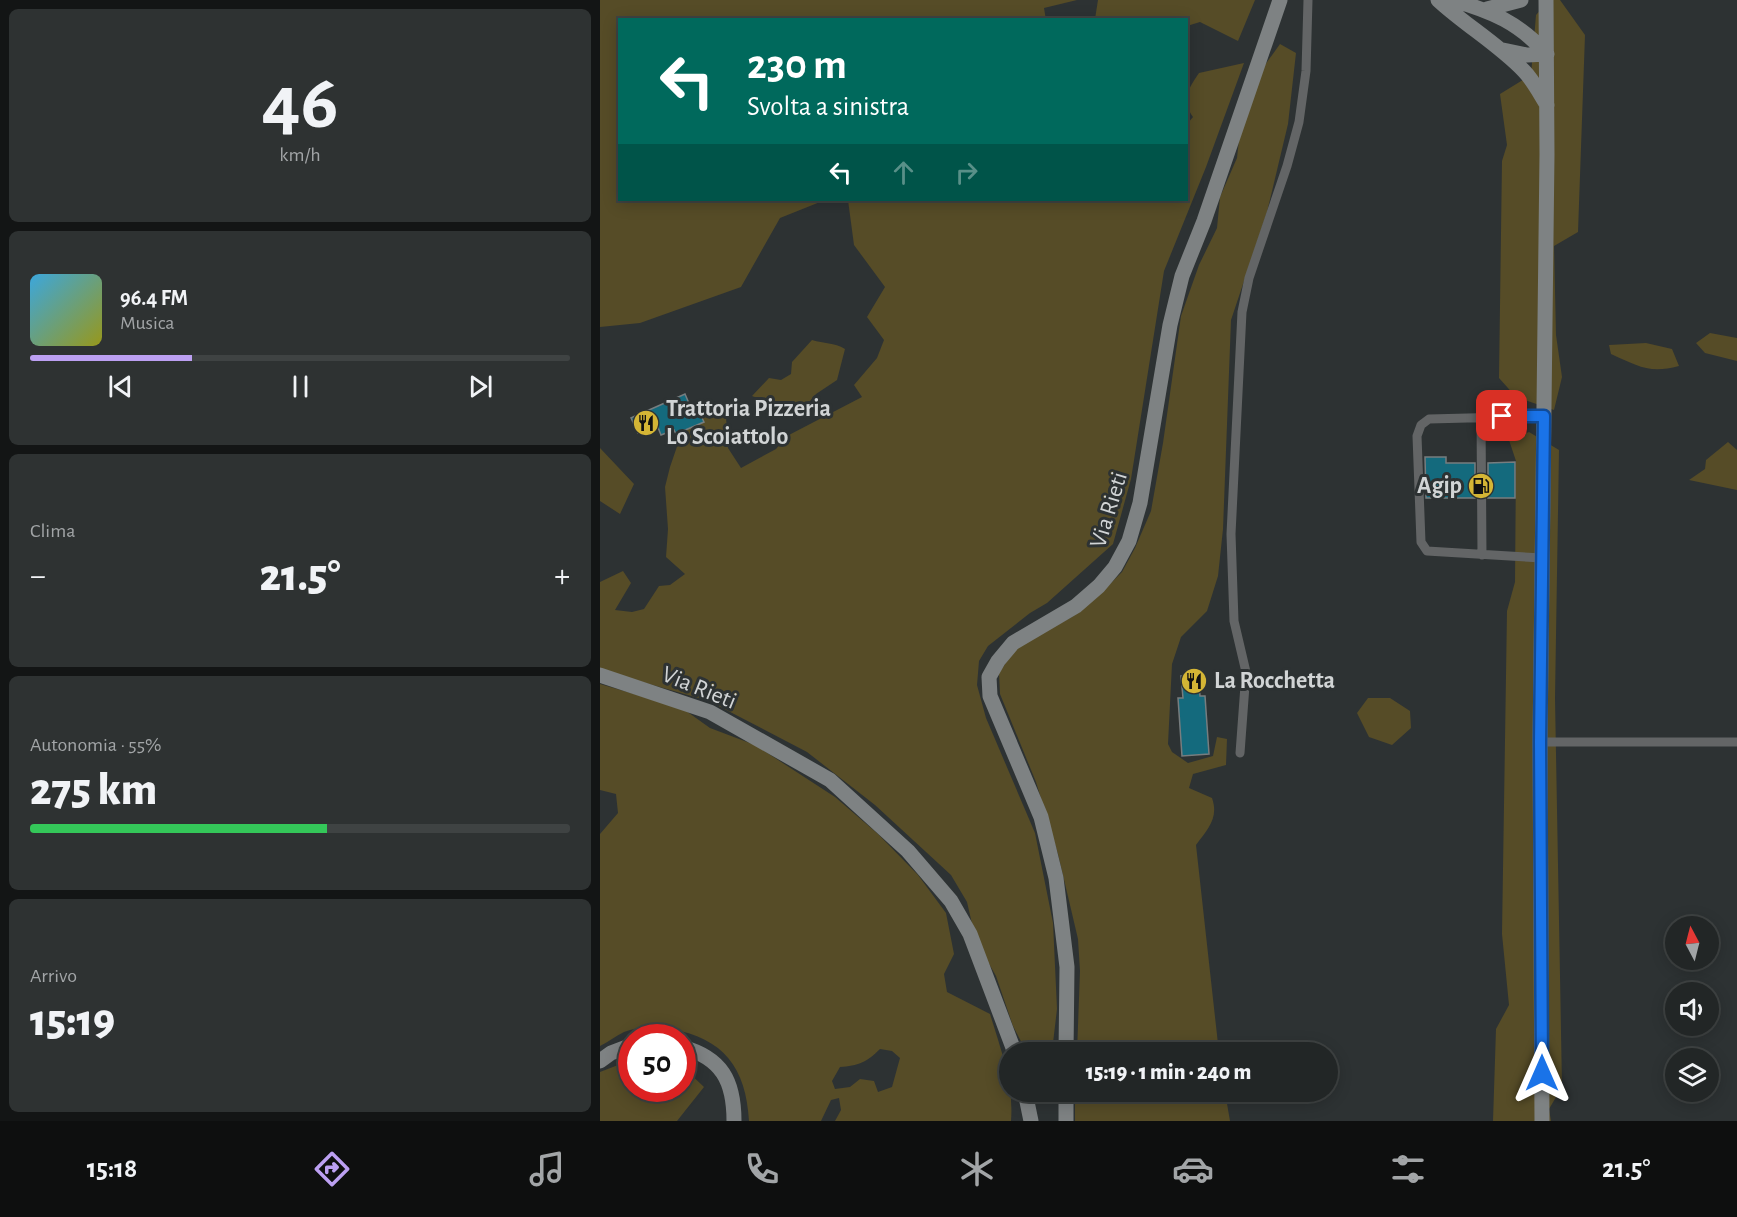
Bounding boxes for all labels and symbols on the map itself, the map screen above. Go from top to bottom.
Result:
pin [1476,390,1527,441]
place label: Trattoria Pizzeria Lo Scoiattolo [666,397,831,449]
restaurant icon: Trattoria Pizzeria Lo Scoiattolo [631,408,661,438]
street label: Via Rieti [1086,469,1132,551]
fuel station icon: Agip [1466,471,1496,501]
place label: Agip [1417,474,1462,498]
street label: Via Rieti [658,662,740,714]
restaurant icon: La Rocchetta [1179,666,1209,696]
place label: La Rocchetta [1214,669,1335,693]
north arrow [1665,916,1719,970]
speed limit sign: 50 [618,1024,696,1102]
position arrow [1510,1041,1574,1105]

